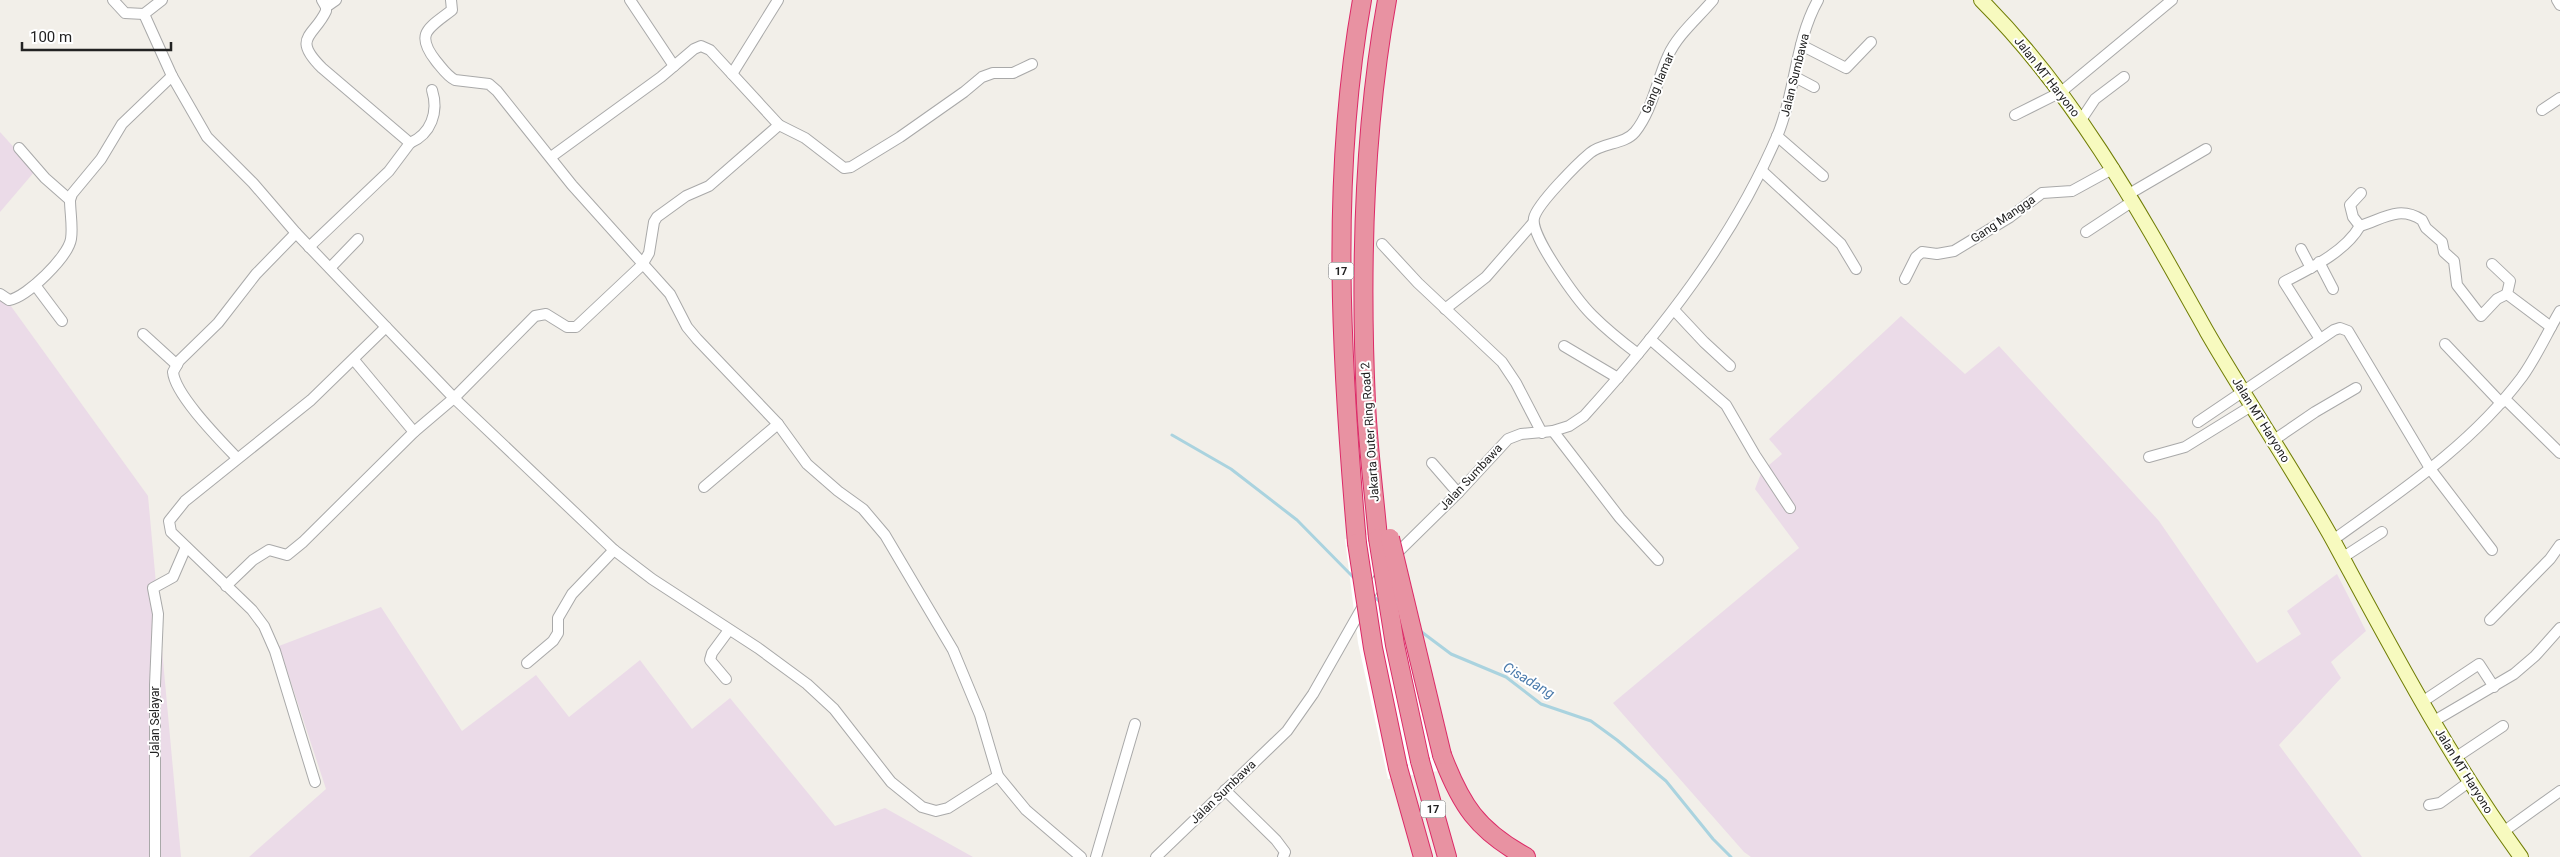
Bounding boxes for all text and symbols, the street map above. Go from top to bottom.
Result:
scale bar [22,20,171,52]
text: 100 m [30,28,72,46]
street label: Jalan Sumbawa [1778,32,1812,118]
street label: Jalan MT Haryono [2011,34,2083,120]
street label: Gang Ilamar [1639,50,1677,116]
street label: Gang Mangga [1968,192,2038,246]
road number: 17 [1328,262,1354,280]
street label: Jakarta Outer Ring Road 2 [1358,362,1382,502]
street label: Jalan MT Haryono [2229,375,2293,465]
street label: Jalan Sumbawa [1437,441,1505,513]
water label: Cisadang [1501,659,1558,702]
street label: Jalan Selayar [148,686,162,758]
street label: Jalan MT Haryono [2432,726,2496,816]
street label: Jalan Sumbawa [1187,757,1259,827]
road number: 17 [1420,801,1446,818]

